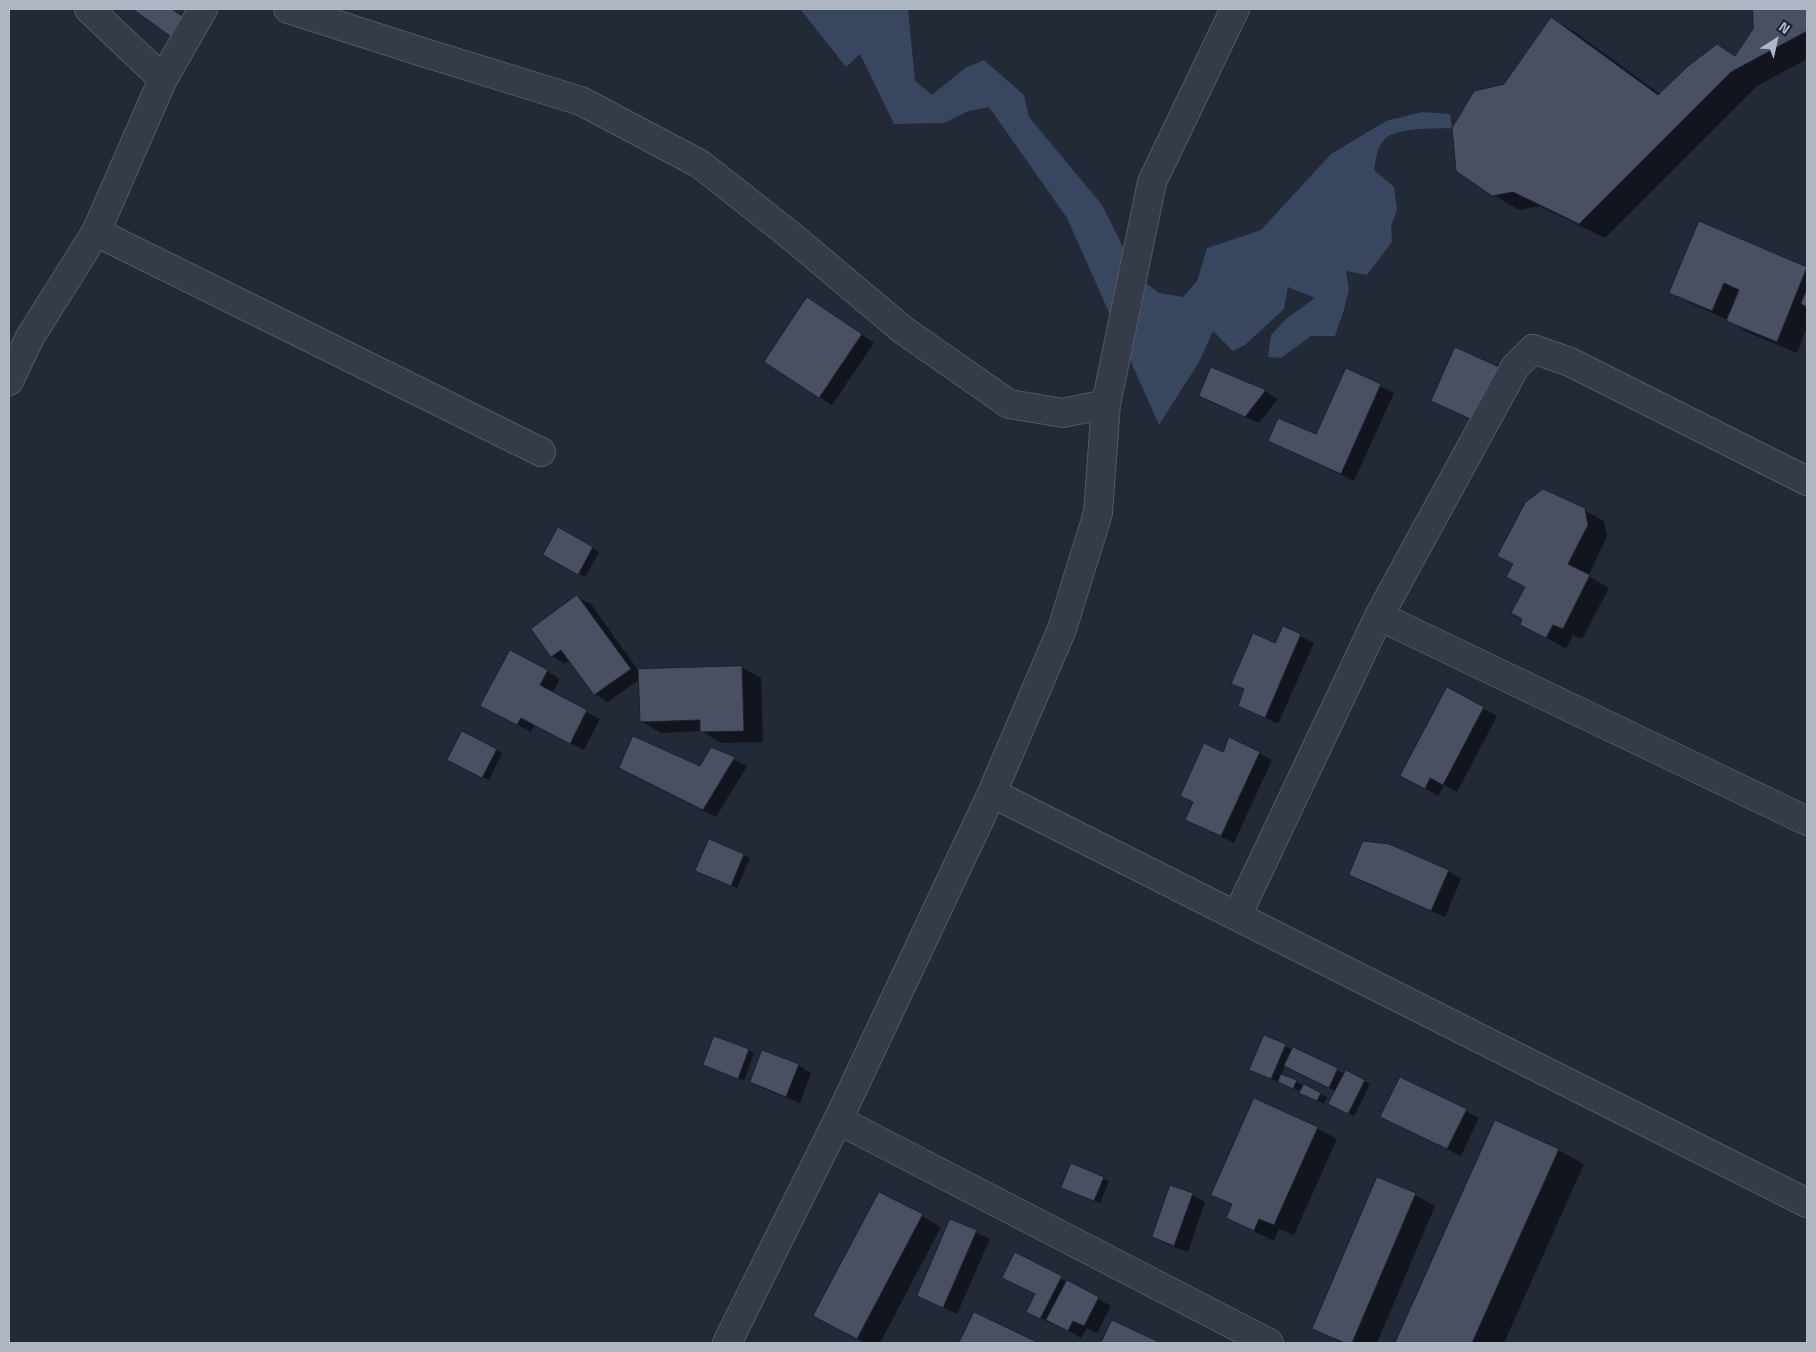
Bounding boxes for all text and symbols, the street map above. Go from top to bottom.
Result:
north arrow [1751,15,1801,65]
text: N [1775,16,1795,39]

